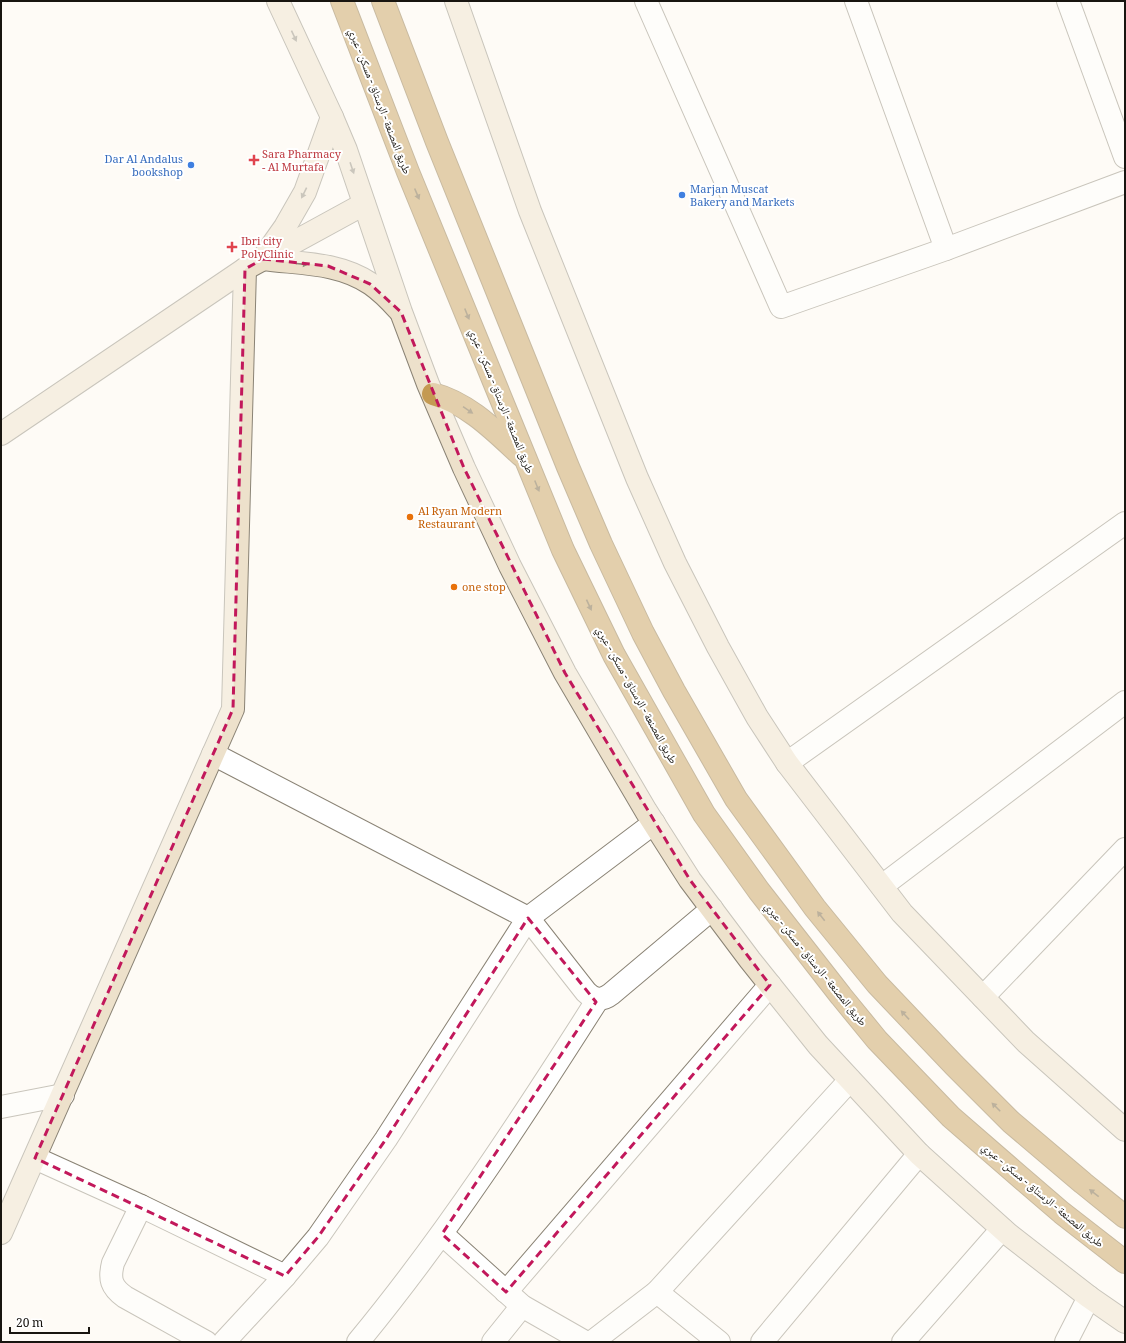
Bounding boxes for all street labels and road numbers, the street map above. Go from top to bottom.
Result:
street label: طريق المصنعة - الرستاق - مسكن - عبري [342,26,415,177]
street label: طريق المصنعة - الرستاق - مسكن - عبري [463,326,538,477]
street label: طريق المصنعة - الرستاق - مسكن - عبري [590,623,682,768]
street label: طريق المصنعة - الرستاق - مسكن - عبري [759,899,871,1031]
street label: طريق المصنعة - الرستاق - مسكن - عبري [977,1139,1107,1253]

